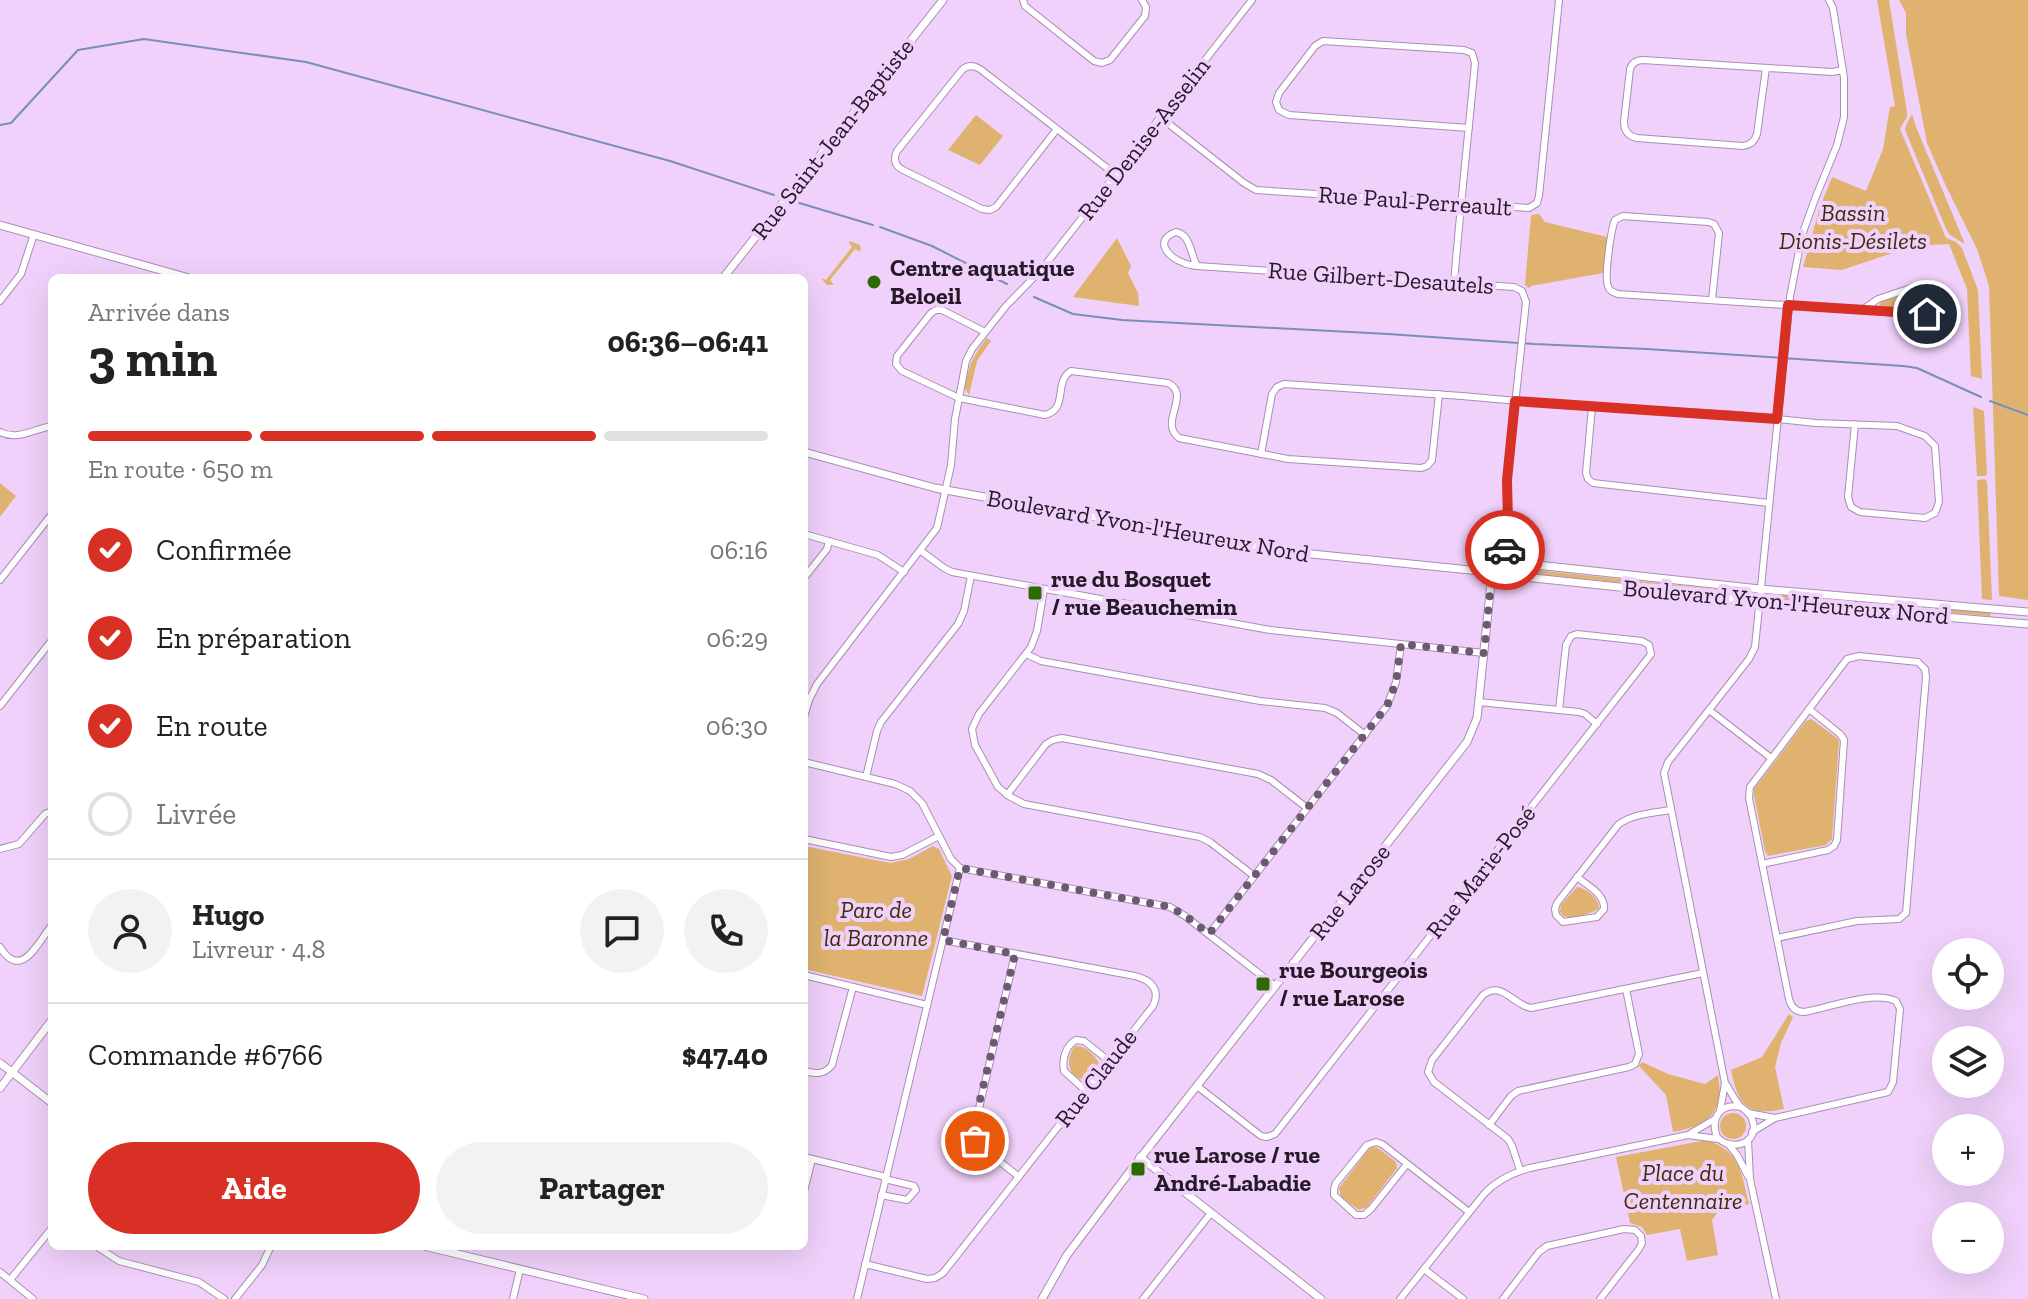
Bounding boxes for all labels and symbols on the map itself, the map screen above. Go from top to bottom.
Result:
street label: Rue Saint-Jean-Baptiste [745,33,920,245]
street label: Rue Denise-Asselin [1071,52,1216,226]
street label: Rue Paul-Perreault [1317,179,1513,222]
park label: Bassin Dionis-Désilets [1779,198,1927,255]
place label: Centre aquatique Beloeil [890,253,1075,310]
street label: Rue Gilbert-Desautels [1267,255,1495,300]
marker: Centre aquatique Beloeil [865,273,883,291]
pin [1893,280,1961,348]
street label: Boulevard Yvon-l'Heureux Nord [985,483,1311,568]
courier [1465,510,1545,590]
place label: rue du Bosquet / rue Beauchemin [1051,564,1237,621]
street label: Boulevard Yvon-l'Heureux Nord [1622,573,1950,630]
marker: rue du Bosquet / rue Beauchemin [1026,584,1044,602]
street label: Rue Marie-Posé [1420,799,1542,944]
street label: Rue Larose [1303,838,1396,945]
park label: Parc de la Baronne [824,895,928,952]
place label: rue Bourgeois / rue Larose [1279,955,1428,1012]
marker: rue Bourgeois / rue Larose [1254,975,1272,993]
street label: Rue Claude [1048,1023,1143,1132]
pin [941,1107,1009,1175]
place label: rue Larose / rue André-Labadie [1154,1140,1321,1197]
park label: Place du Centennaire [1624,1158,1742,1215]
marker: rue Larose / rue André-Labadie [1129,1160,1147,1178]

